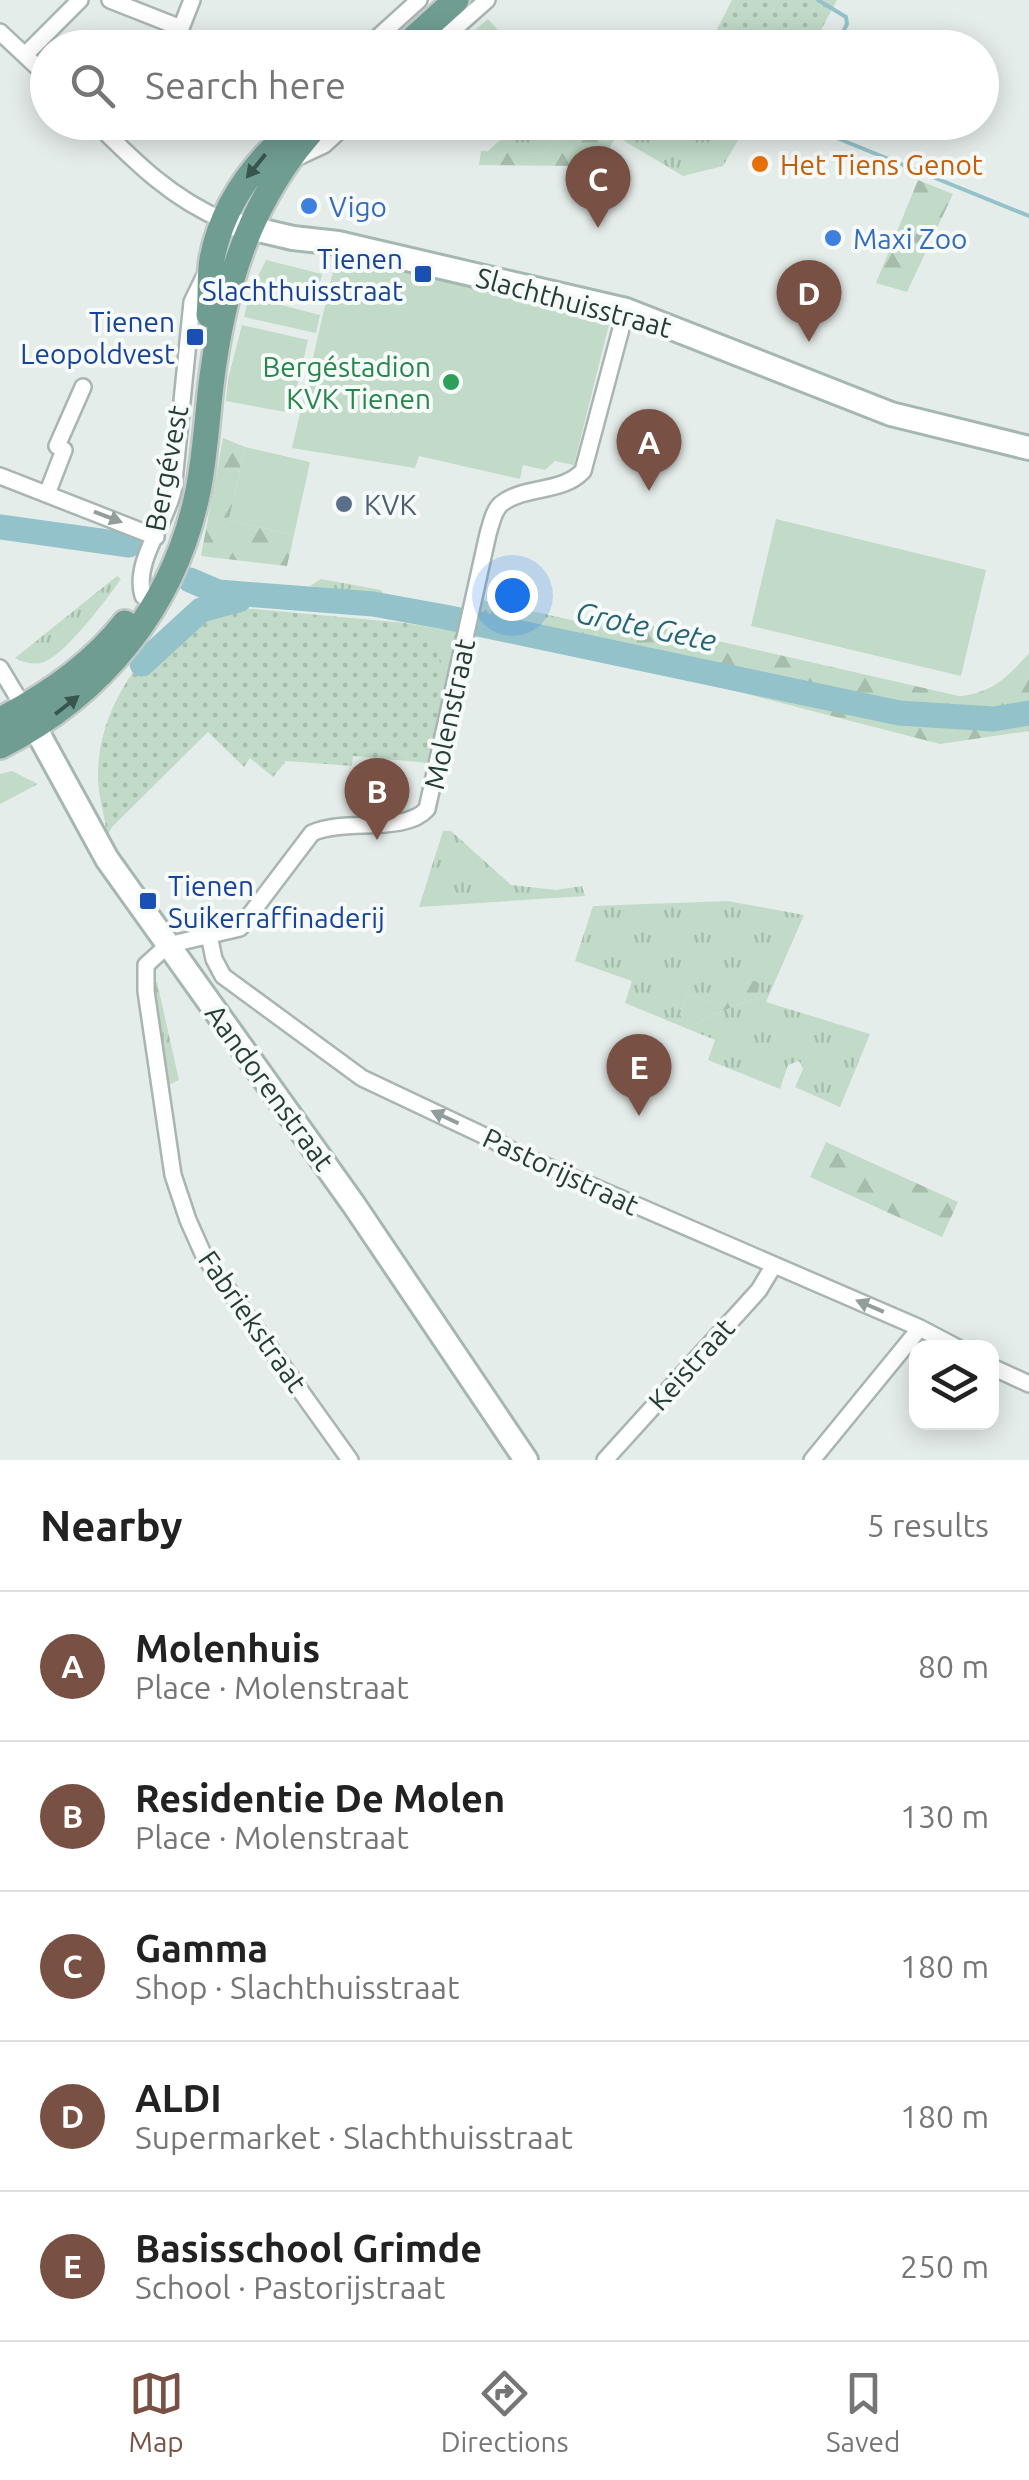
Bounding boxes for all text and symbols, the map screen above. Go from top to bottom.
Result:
search box [30,30,999,140]
icon: search [65,58,120,113]
text: Search here [145,64,346,106]
pin: C [566,146,630,228]
place label: Het Tiens Genot [780,149,983,180]
marker: Het Tiens Genot [749,153,771,175]
one-way arrow [246,154,267,179]
place label: Vigo [329,191,387,222]
marker: Vigo [298,195,320,217]
place label: Maxi Zoo [853,223,967,254]
marker: Maxi Zoo [822,227,844,249]
place label: Tienen Slachthuisstraat [202,243,403,306]
pin: D [776,260,842,342]
street label: Slachthuisstraat [473,261,675,343]
marker: Tienen Slachthuisstraat [412,263,434,285]
place label: Tienen Leopoldvest [20,306,175,369]
marker: Tienen Leopoldvest [184,326,206,348]
place label: Bergéstadion KVK Tienen [263,351,431,414]
marker: Bergéstadion KVK Tienen [440,371,462,393]
street label: Bergévest [139,402,193,534]
pin: A [616,408,682,491]
place label: KVK [364,489,416,520]
marker: KVK [333,493,355,515]
one-way arrow [93,510,123,526]
your location [487,570,538,621]
water label: Grote Gete [573,595,719,657]
street label: Molenstraat [418,636,480,792]
one-way arrow [54,695,80,715]
pin: B [344,758,410,840]
place label: Tienen Suikerraffinaderij [168,870,385,933]
marker: Tienen Suikerraffinaderij [137,890,159,912]
street label: Aandorenstraat [200,998,340,1176]
pin: E [606,1034,672,1116]
one-way arrow [431,1109,460,1125]
street label: Pastorijstraat [478,1121,644,1221]
street label: Fabriekstraat [193,1245,313,1397]
one-way arrow [855,1298,885,1314]
street label: Keistraat [642,1312,740,1416]
map controls [909,1340,999,1430]
button: layers [909,1340,999,1430]
text: Nearby [40,1502,183,1549]
text: 5 results [867,1507,989,1543]
text: Molenhuis [135,1627,320,1669]
text: A [61,1648,84,1684]
text: 80 m [918,1648,989,1684]
text: Place · Molenstraat [135,1669,409,1705]
text: Residentie De Molen [135,1777,505,1819]
text: B [62,1798,83,1834]
text: 130 m [900,1798,989,1834]
text: Place · Molenstraat [135,1819,409,1855]
text: Gamma [135,1927,268,1969]
text: C [62,1948,83,1984]
text: 180 m [900,1948,989,1984]
text: Shop · Slachthuisstraat [135,1969,460,2005]
text: ALDI [135,2077,222,2119]
text: D [61,2098,84,2134]
text: 180 m [900,2098,989,2134]
text: Supermarket · Slachthuisstraat [135,2119,573,2155]
text: Basisschool Grimde [135,2227,482,2269]
text: E [63,2248,82,2284]
text: 250 m [900,2248,989,2284]
text: School · Pastorijstraat [135,2269,445,2305]
tab: Map [129,2366,184,2457]
tab: Directions [441,2366,569,2457]
tab: Saved [826,2366,900,2457]

